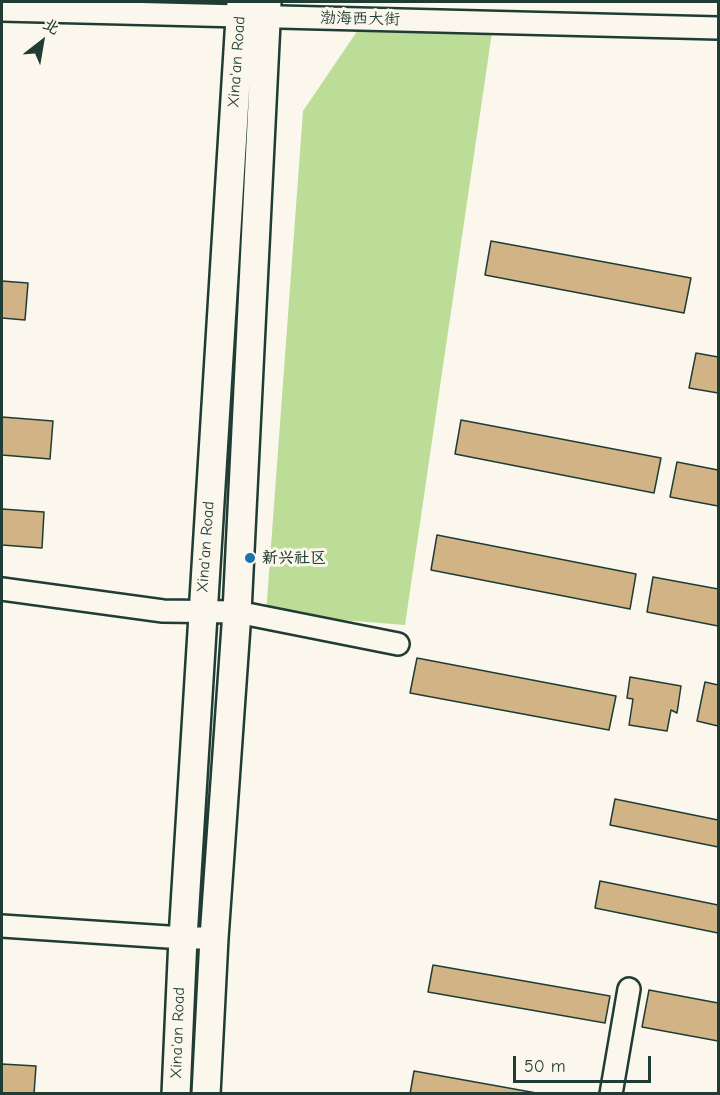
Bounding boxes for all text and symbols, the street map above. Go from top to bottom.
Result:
street label: 渤海西大街 [320,9,400,29]
north arrow [12,12,72,72]
text: 北 [40,15,63,38]
street label: Xina'an Road [224,16,250,108]
street label: Xina'an Road [193,501,219,593]
place label: 新兴社区 [262,548,326,568]
marker: 新兴社区 [243,551,257,565]
street label: Xina'an Road [167,987,189,1079]
scale bar [516,1044,654,1082]
text: 50 m [524,1056,566,1077]

